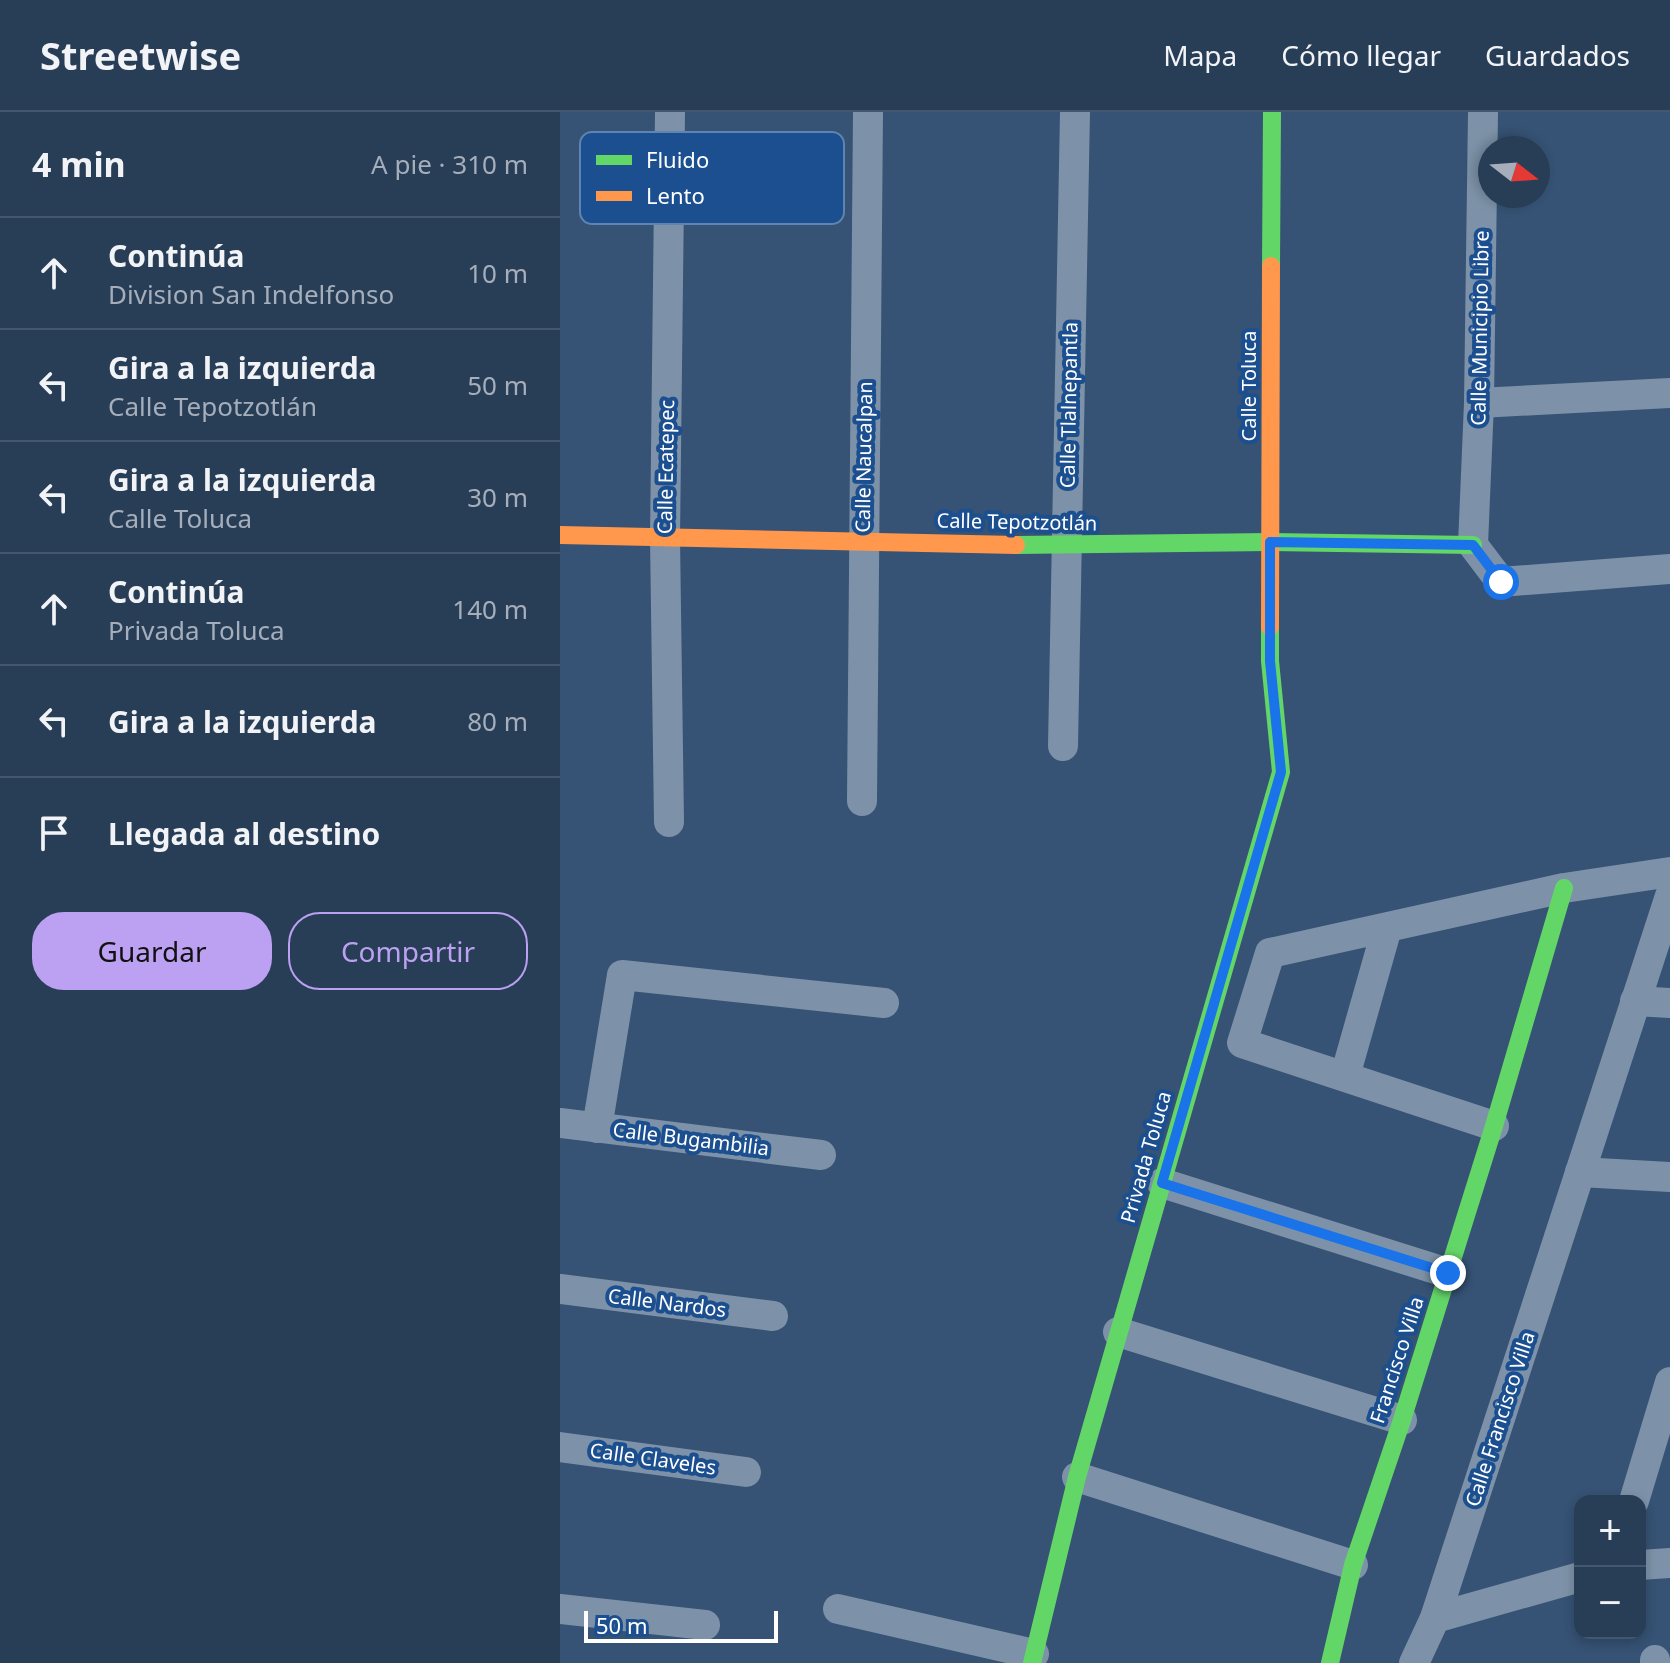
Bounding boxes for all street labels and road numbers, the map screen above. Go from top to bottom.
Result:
street label: Calle Municipio Libre [1464,230,1495,426]
street label: Calle Tlalnepantla [1054,322,1083,488]
street label: Calle Toluca [1235,331,1262,441]
street label: Calle Naucalpan [849,381,878,533]
street label: Calle Ecatepec [651,400,680,534]
street label: Calle Tepotzotlán [936,507,1098,536]
street label: Privada Toluca [1114,1088,1177,1226]
street label: Calle Bugambilia [611,1116,771,1161]
street label: Calle Nardos [606,1282,728,1323]
street label: Francisco Villa [1363,1293,1430,1427]
street label: Calle Francisco Villa [1458,1328,1541,1510]
street label: Calle Claveles [588,1436,718,1481]

